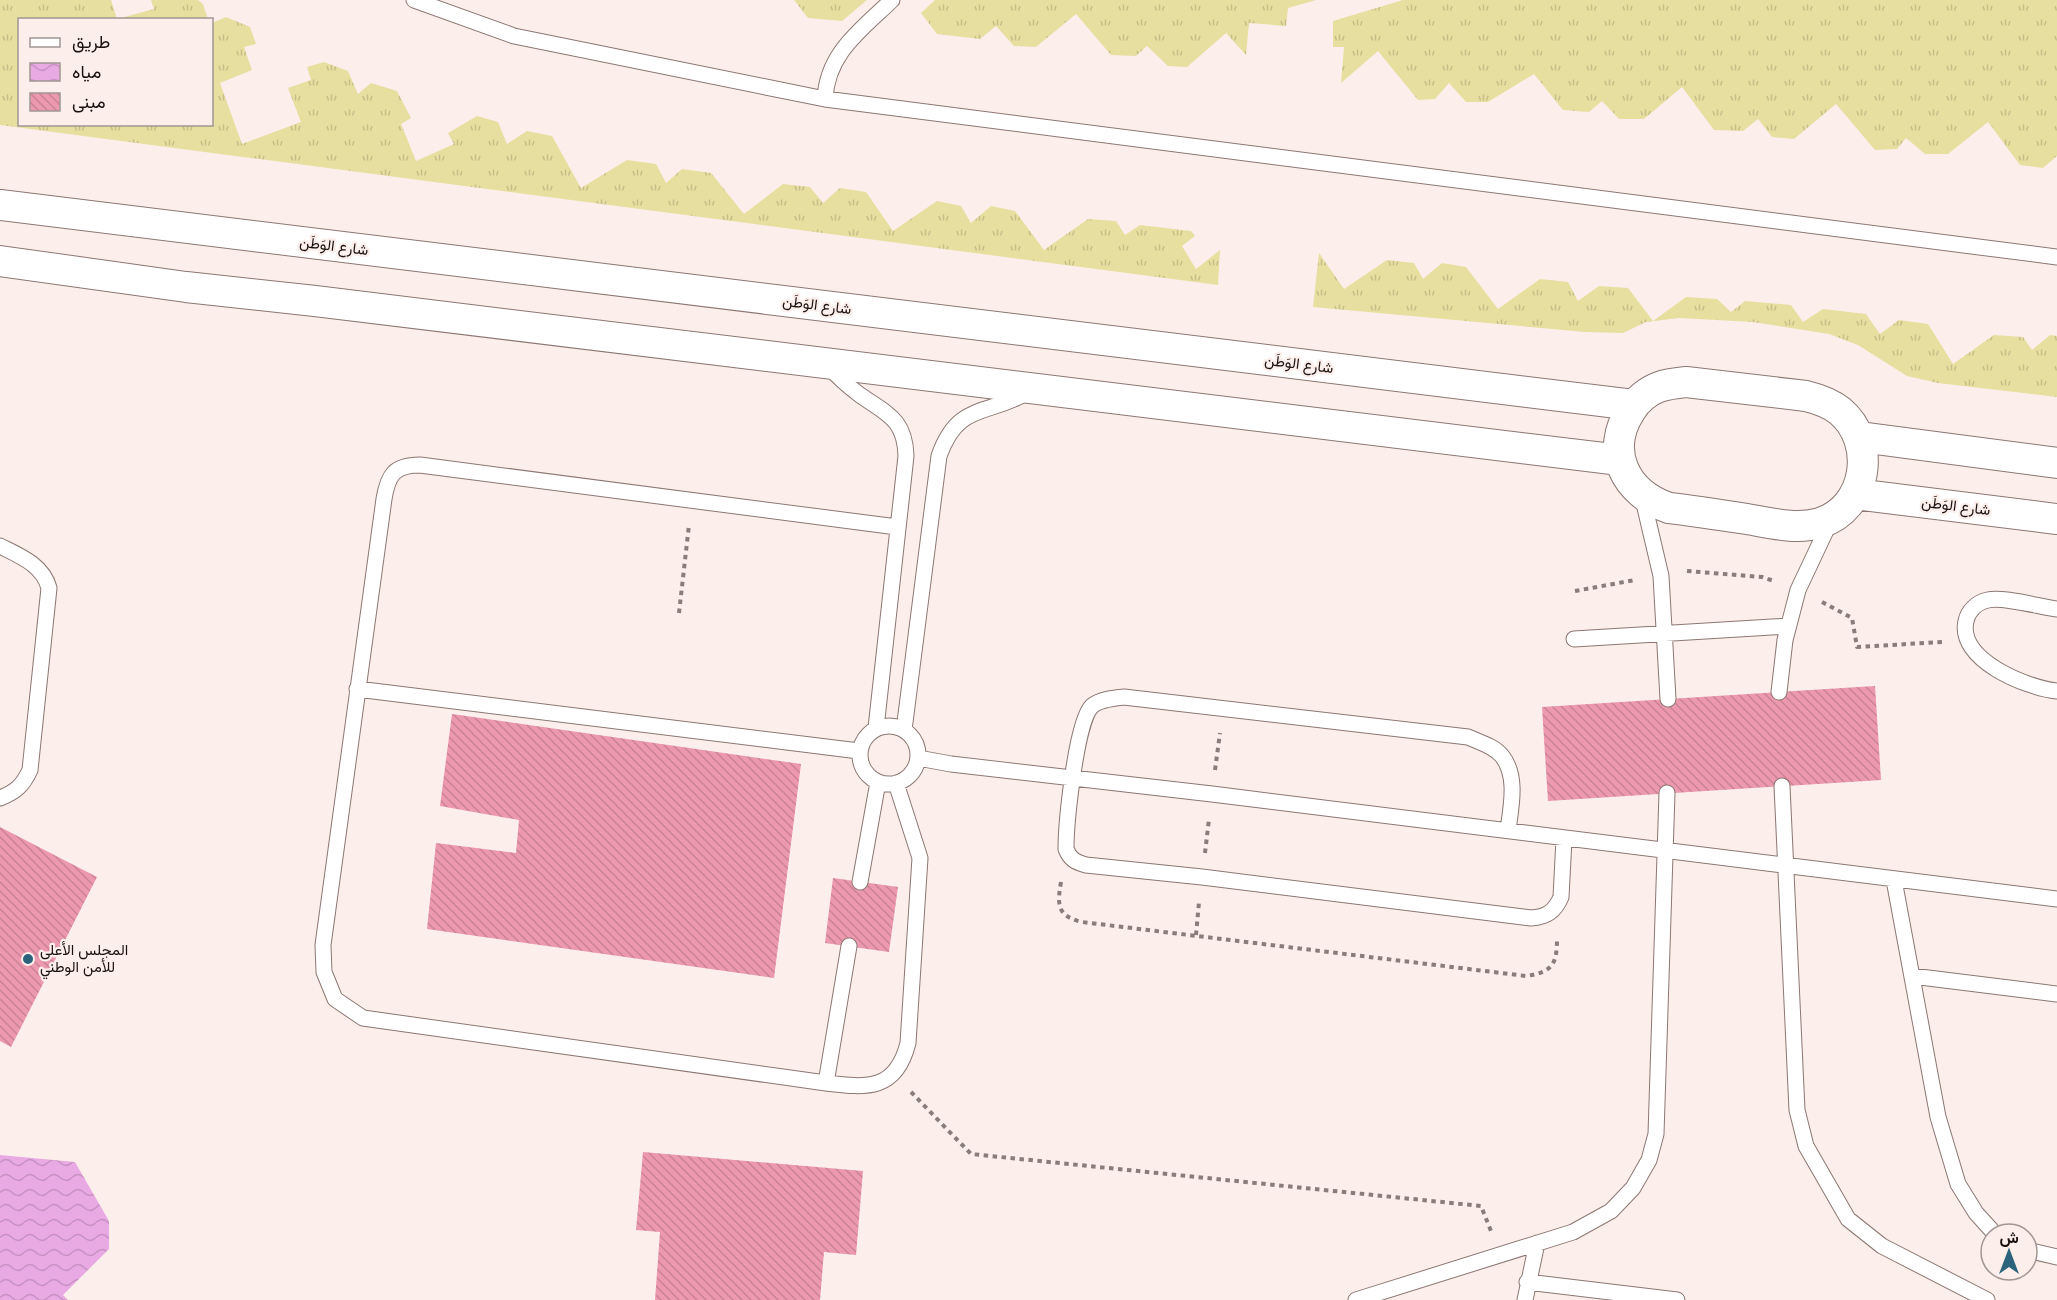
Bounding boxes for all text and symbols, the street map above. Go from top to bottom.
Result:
legend [18,18,213,126]
text: طريق [72,31,110,53]
text: مياه [72,61,101,83]
text: مبنى [72,91,106,113]
street label: شارع الوَطَن [298,232,370,261]
street label: شارع الوَطَن [781,291,853,320]
street label: شارع الوَطَن [1263,350,1335,379]
street label: شارع الوَطَن [1920,492,1992,521]
place label: المجلس الأعلى للأمن الوطني [40,940,128,980]
marker: المجلس الأعلى للأمن الوطني [21,952,35,966]
north arrow [1979,1222,2039,1282]
text: ش [1999,1228,2019,1247]

